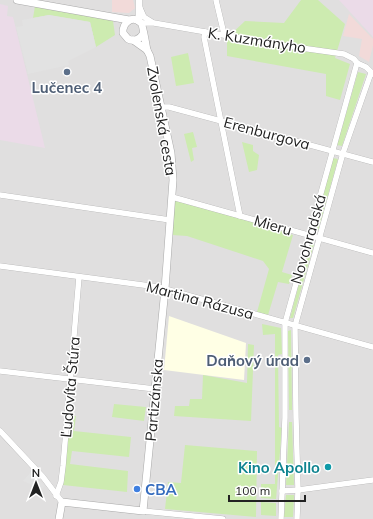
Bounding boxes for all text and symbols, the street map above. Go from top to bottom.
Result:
street label: K. Kuzmányho [207,23,307,57]
street label: Zvolenská cesta [143,65,181,177]
marker: Lučenec 4 [62,67,72,77]
place label: Lučenec 4 [32,78,102,97]
street label: Erenburgova [222,112,312,154]
street label: Novohradská [286,192,330,286]
street label: Mieru [252,211,294,239]
street label: Martina Rázusa [144,277,256,323]
street label: Ľudovíta Štúra [56,336,84,438]
place label: Daňový úrad [206,351,299,370]
marker: Daňový úrad [302,355,312,365]
street label: Partizánska [141,358,167,442]
place label: Kino Apollo [238,458,320,477]
marker: Kino Apollo [323,462,333,472]
north arrow [16,463,56,503]
text: N [32,466,40,480]
scale bar [229,477,305,503]
place label: CBA [145,480,178,499]
text: 100 m [235,483,270,498]
marker: CBA [132,484,142,494]

